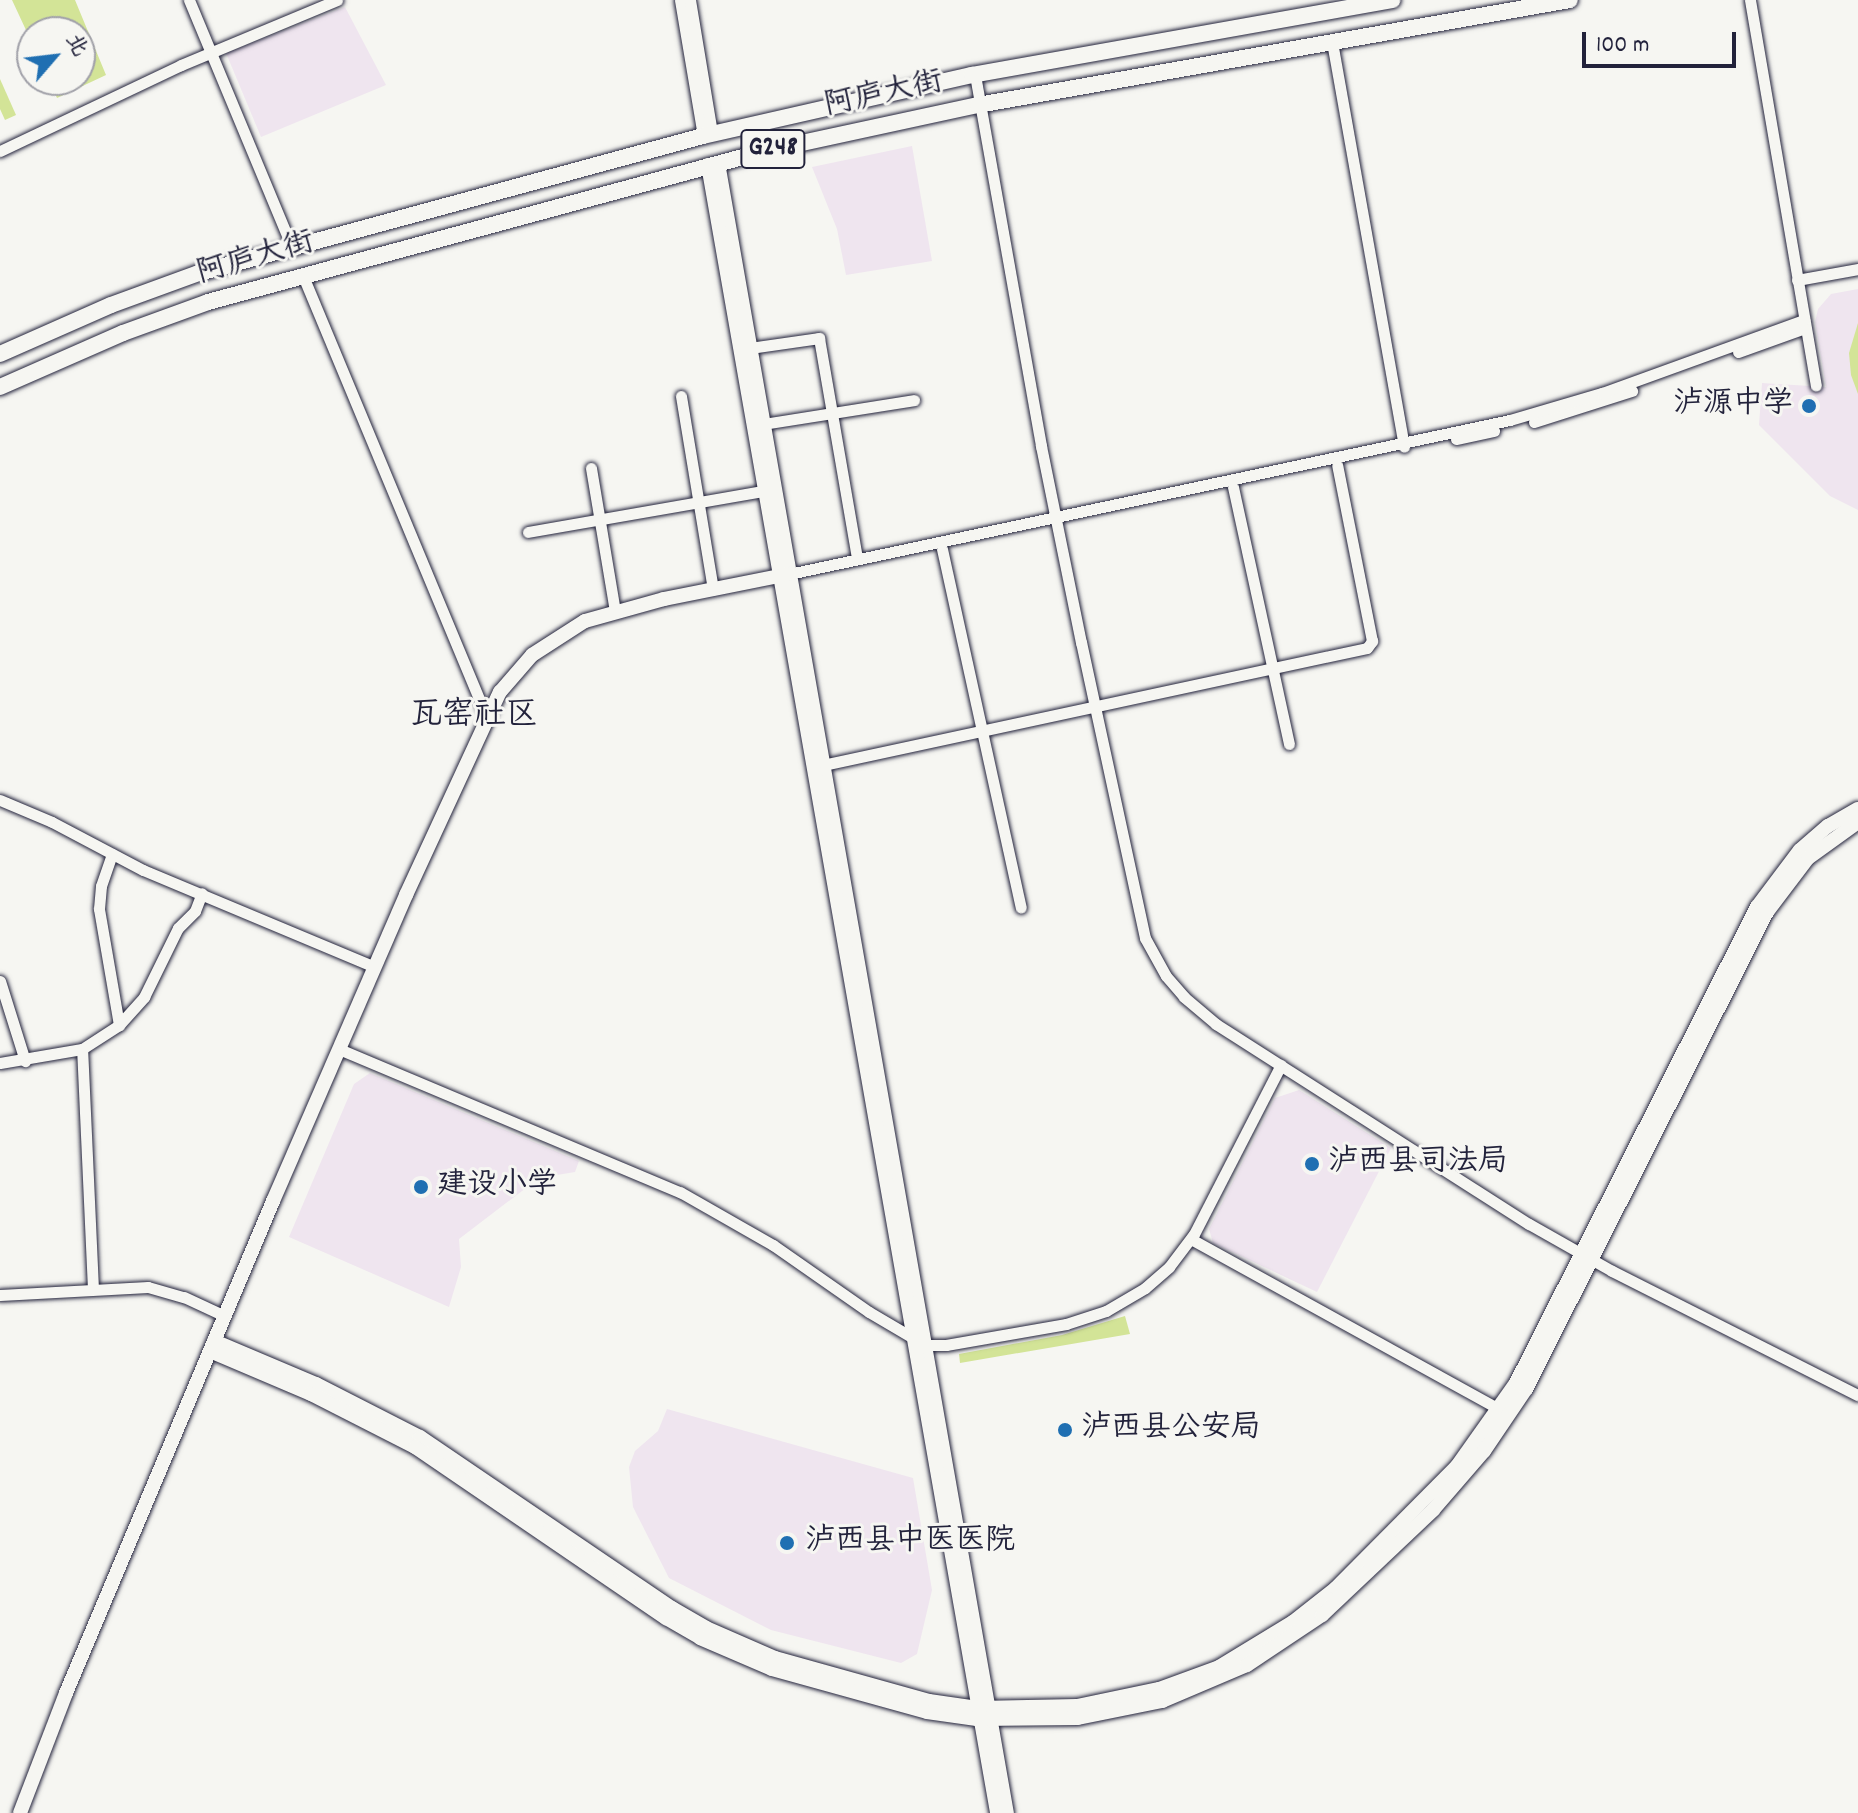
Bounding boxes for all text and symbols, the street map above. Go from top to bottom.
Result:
north arrow [16,16,96,96]
scale bar [1586,16,1740,66]
text: 北 [57,28,95,62]
text: 100 m [1596,29,1649,63]
street label: 阿庐大街 [822,66,946,126]
road number: G248 [739,125,807,173]
street label: 阿庐大街 [193,226,319,294]
place label: 泸源中学 [1673,388,1793,424]
marker: 泸源中学 [1800,397,1818,415]
district label: 瓦窑社区 [410,698,538,736]
place label: 泸西县司法局 [1328,1146,1508,1182]
marker: 泸西县司法局 [1303,1155,1321,1173]
place label: 建设小学 [437,1169,557,1205]
marker: 建设小学 [412,1178,430,1196]
place label: 泸西县公安局 [1081,1412,1261,1448]
marker: 泸西县公安局 [1056,1421,1074,1439]
place label: 泸西县中医医院 [805,1525,1015,1561]
marker: 泸西县中医医院 [776,1532,798,1554]

